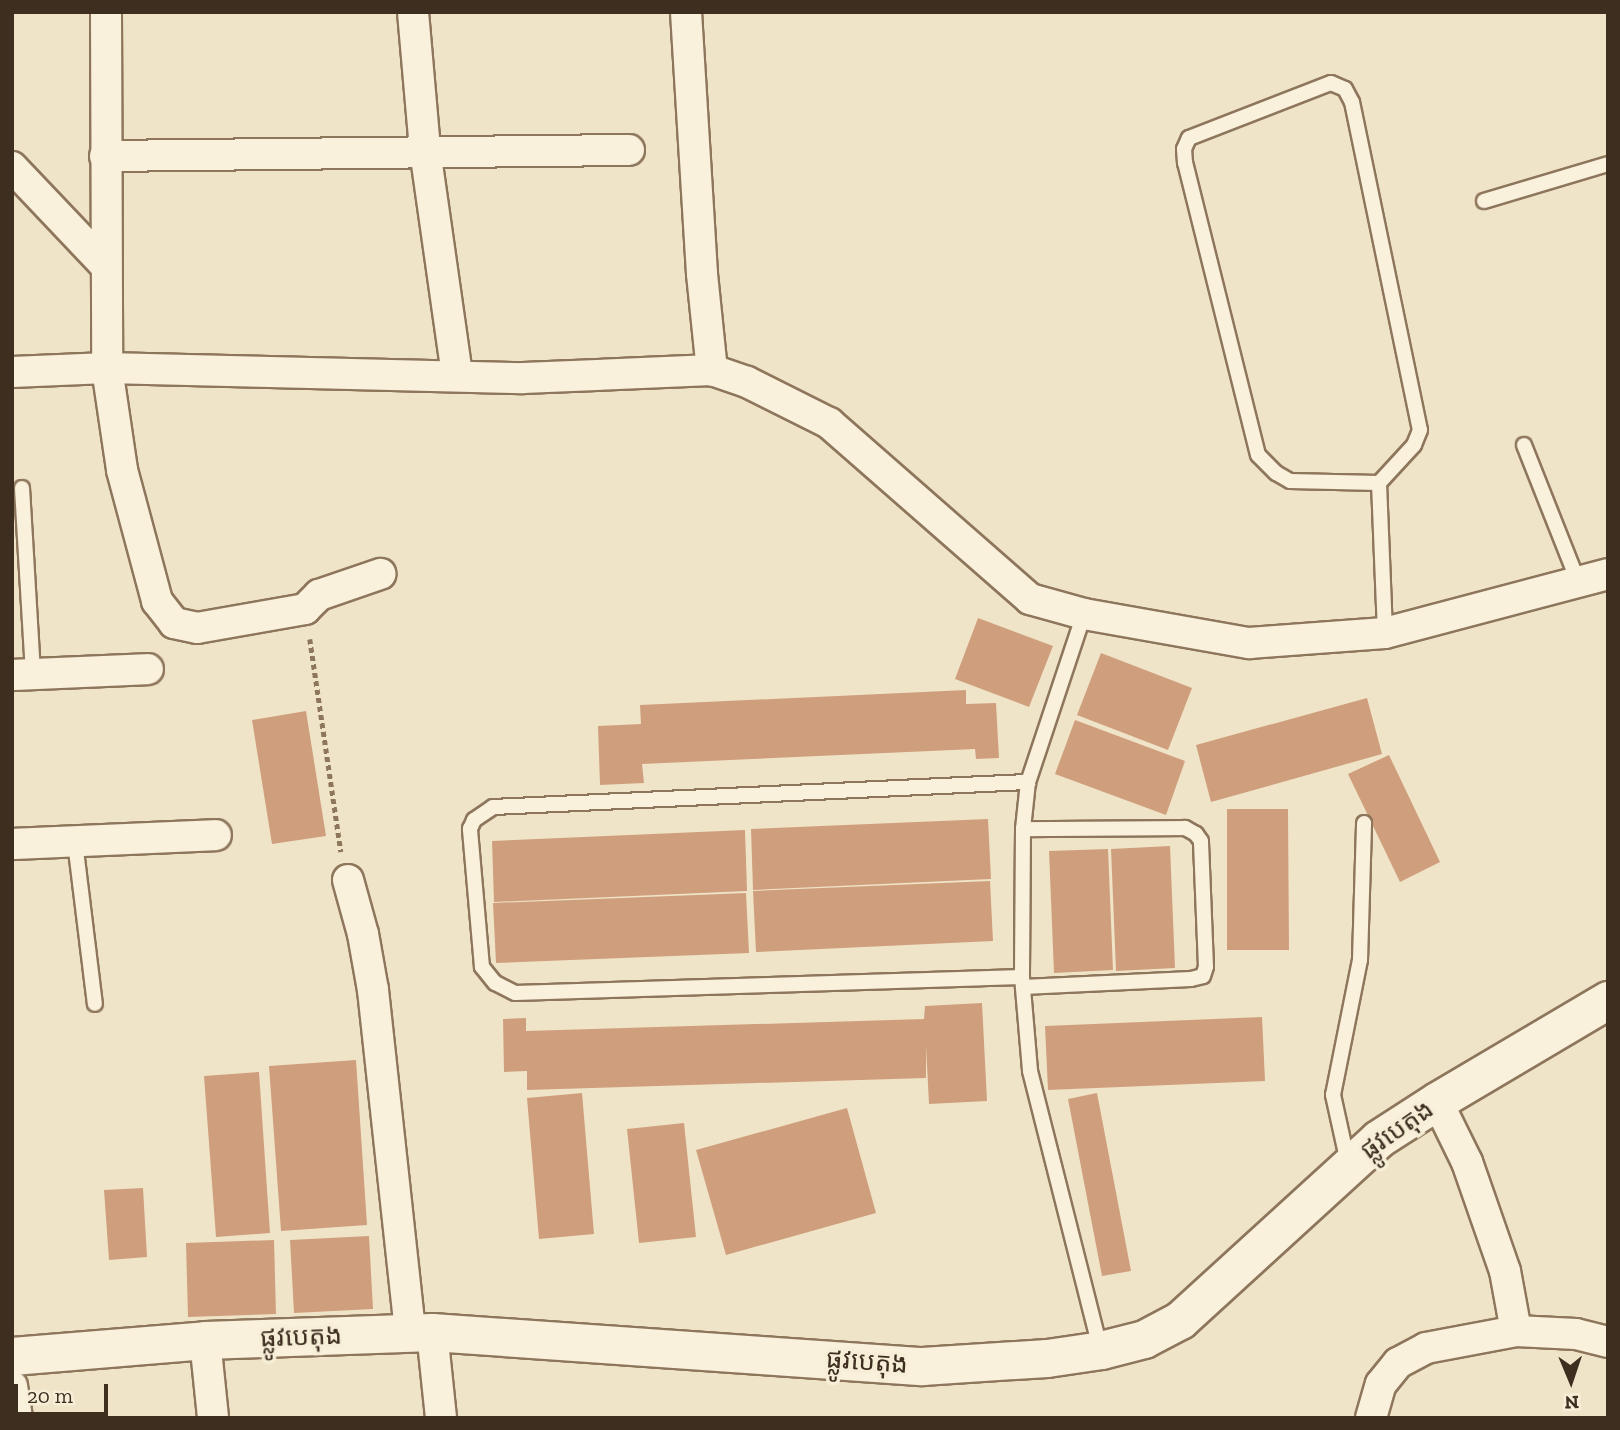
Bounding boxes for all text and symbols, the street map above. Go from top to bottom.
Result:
street label: ផ្លូវបេតុង [1354,1094,1440,1166]
street label: ផ្លូវបេតុង [259,1320,343,1354]
street label: ផ្លូវបេតុង [825,1344,909,1380]
north arrow [1536,1346,1606,1416]
scale bar [18,1370,112,1414]
text: 20 m [27,1383,73,1408]
text: N [1564,1391,1579,1414]

